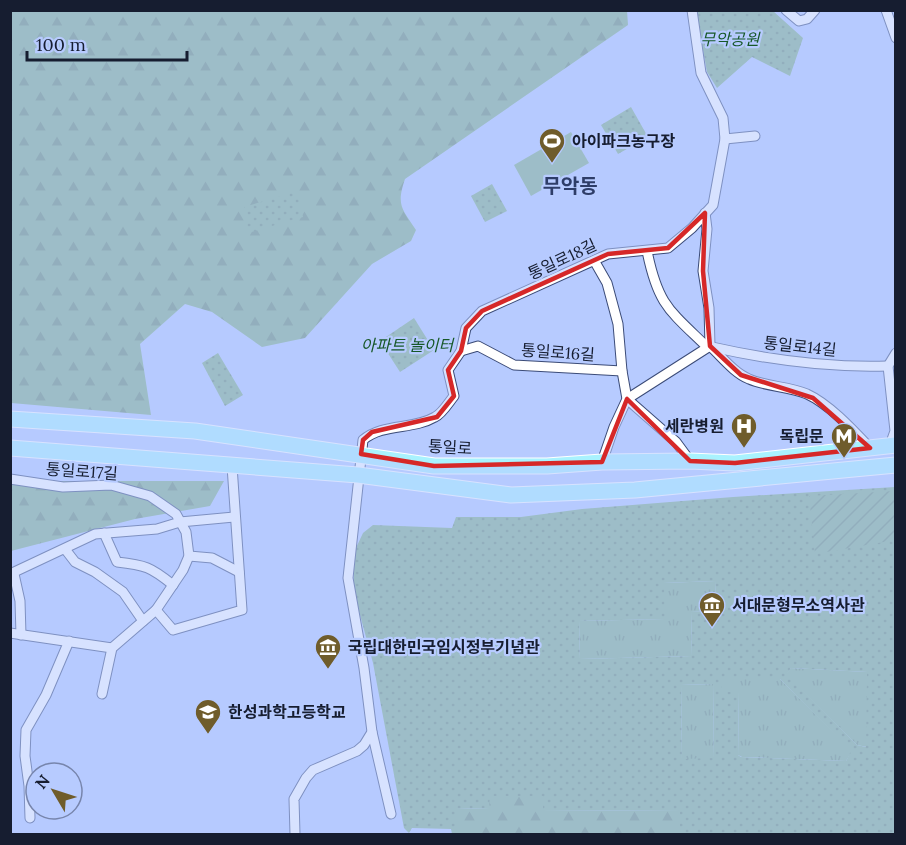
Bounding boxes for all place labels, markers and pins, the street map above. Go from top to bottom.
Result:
sports icon: 아이파크농구장 [537,126,567,164]
place label: 아이파크농구장 [572,131,675,151]
hospital icon: 세란병원 [729,411,759,449]
place label: 세란병원 [665,416,724,436]
metro station icon: 독립문 [829,421,859,459]
place label: 독립문 [780,426,824,446]
museum icon: 서대문형무소역사관 [697,590,727,628]
place label: 서대문형무소역사관 [732,595,865,615]
museum icon: 국립대한민국임시정부기념관 [313,632,343,670]
place label: 국립대한민국임시정부기념관 [348,637,540,657]
school or university icon: 한성과학고등학교 [193,697,223,735]
place label: 한성과학고등학교 [228,702,346,722]

